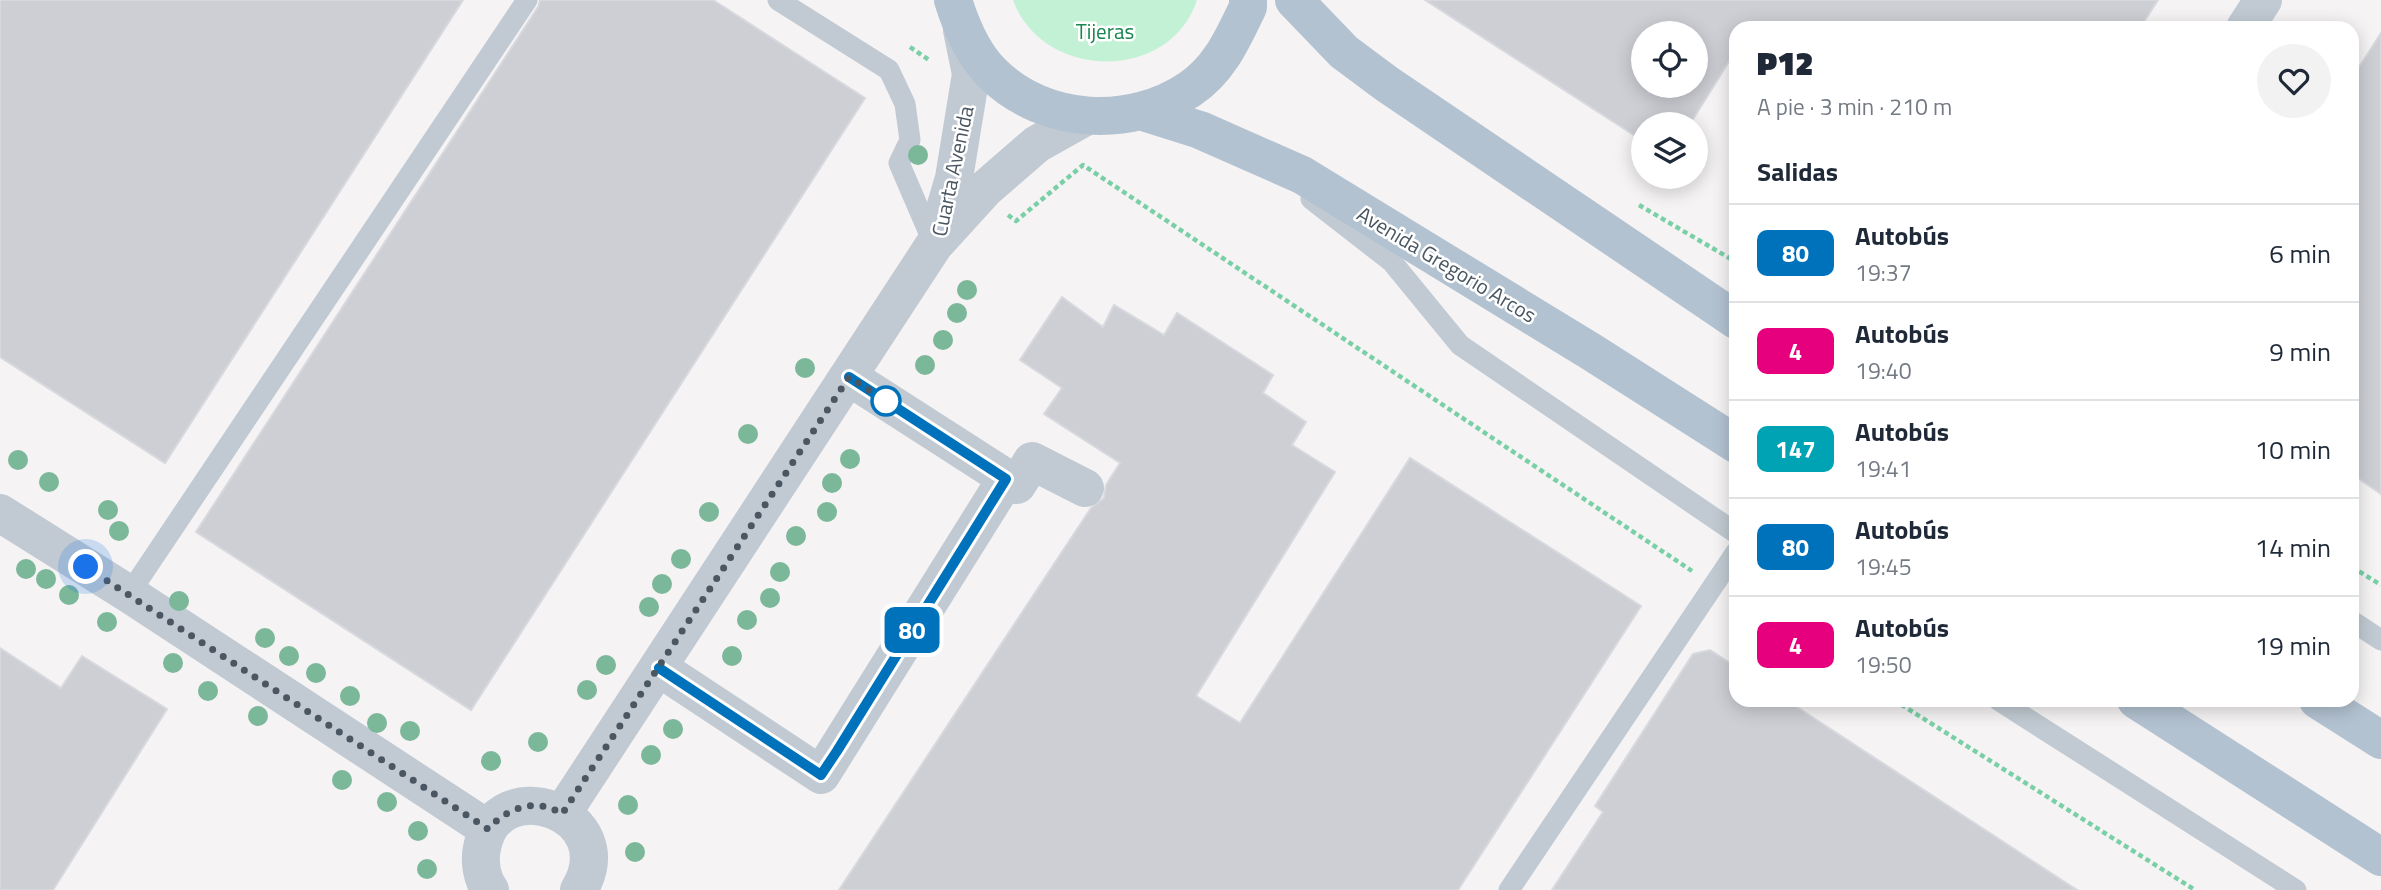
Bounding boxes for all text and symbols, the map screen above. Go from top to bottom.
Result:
park label: Tijeras [1076,15,1134,47]
map controls [1631,21,1708,189]
button: locate [1631,21,1708,98]
text: P12 [1757,38,1814,88]
button: heart [2257,44,2331,118]
text: A pie · 3 min · 210 m [1757,89,1952,124]
street label: Cuarta Avenida [923,102,982,239]
button: layers [1631,112,1708,189]
text: Salidas [1757,152,1838,191]
street label: Avenida Gregorio Arcos [1351,198,1543,330]
text: Autobús [1855,216,1949,255]
text: 6 min [2269,234,2331,273]
text: 80 [1782,235,1809,271]
text: 19:37 [1855,255,1912,290]
text: Autobús [1855,314,1949,353]
text: 9 min [2269,332,2331,371]
text: 4 [1789,333,1802,369]
text: 19:40 [1855,353,1912,388]
unlabelled marker [871,386,901,416]
text: Autobús [1855,412,1949,451]
text: 10 min [2255,430,2331,469]
text: 147 [1775,431,1816,467]
text: 19:41 [1855,451,1912,486]
text: Autobús [1855,510,1949,549]
text: 14 min [2255,528,2331,567]
text: 80 [1782,529,1809,565]
your location [68,549,103,584]
text: 19:45 [1855,549,1912,584]
line badge: 80 [880,607,944,653]
text: Autobús [1855,608,1949,647]
text: 80 [899,612,925,648]
text: 19 min [2255,626,2331,665]
text: 4 [1789,627,1802,663]
text: 19:50 [1855,647,1912,682]

